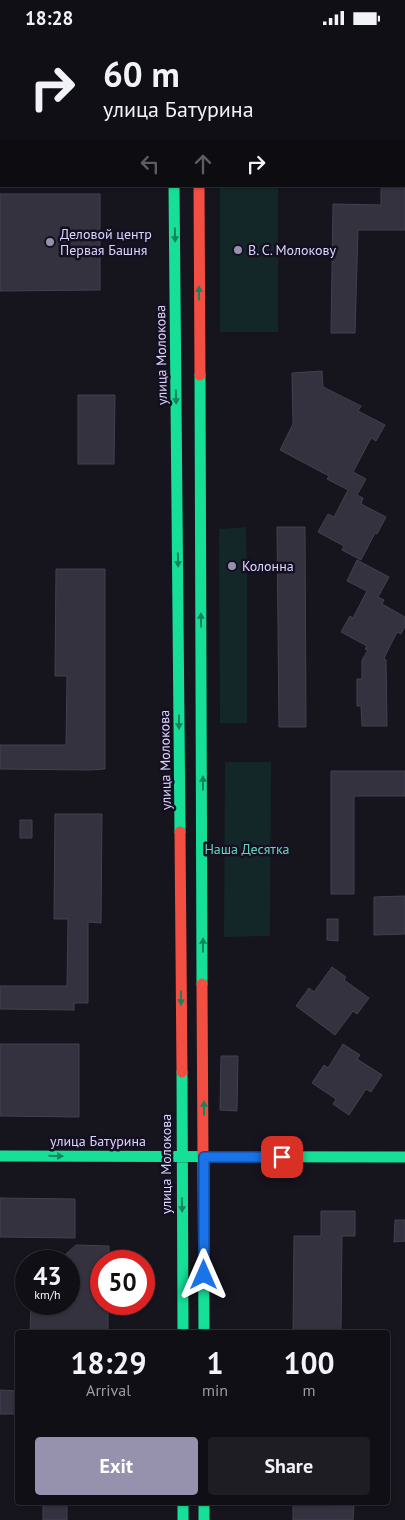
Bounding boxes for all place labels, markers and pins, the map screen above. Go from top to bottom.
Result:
place label: Деловой центр Первая Башня [60,225,152,259]
marker: Деловой центр Первая Башня [44,236,56,248]
place label: В. С. Молокову [248,241,337,259]
marker: В. С. Молокову [232,244,244,256]
place label: Колонна [242,557,294,575]
marker: Колонна [226,560,238,572]
pin [261,1136,303,1178]

